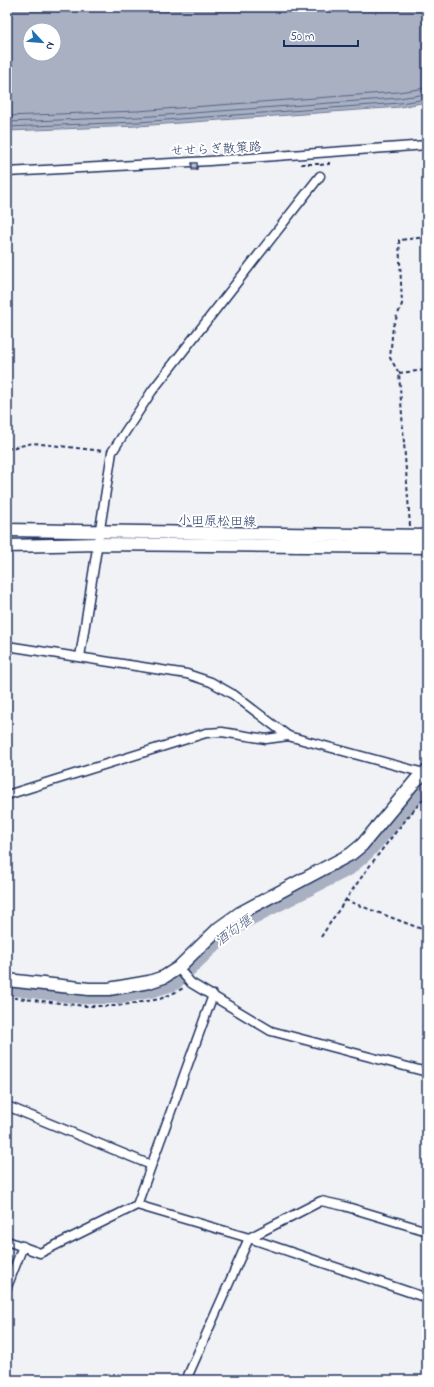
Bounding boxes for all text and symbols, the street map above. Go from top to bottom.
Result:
north arrow [22,22,62,62]
scale bar [284,22,358,48]
text: 50 m [290,28,314,46]
text: N [41,39,59,53]
street label: せせらぎ散策路 [170,138,262,161]
street label: 小田原松田線 [178,511,257,532]
water label: 酒匂堰 [211,909,259,952]

